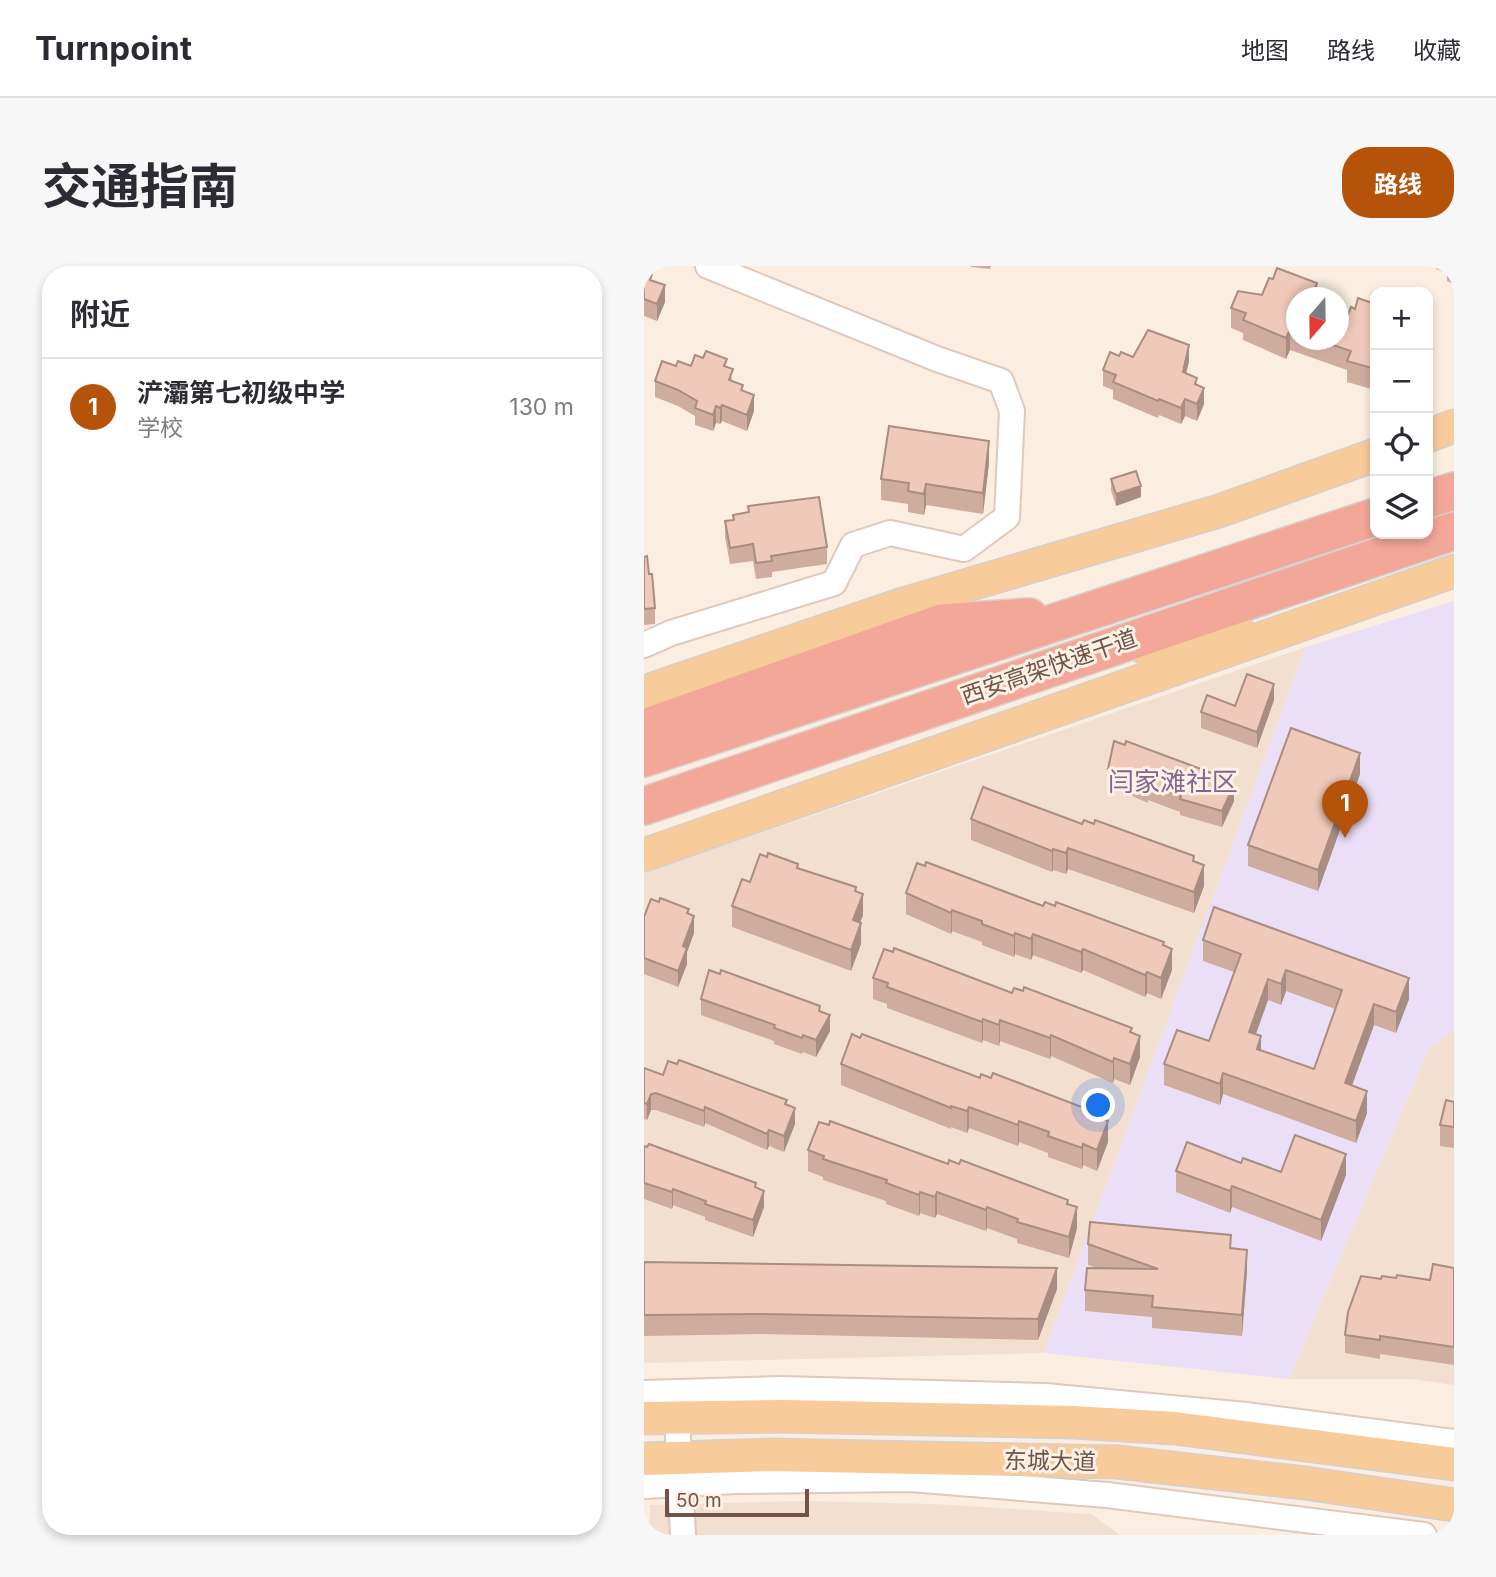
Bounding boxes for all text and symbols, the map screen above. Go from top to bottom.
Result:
text: Turnpoint [35,28,192,68]
text: 地图 [1241,36,1289,65]
text: 路线 [1327,36,1375,65]
text: 收藏 [1413,36,1461,65]
button: 路线 [1342,147,1454,218]
text: 交通指南 [42,157,238,216]
north arrow [1286,287,1349,350]
map controls [1370,287,1433,539]
button: + [1370,287,1433,350]
text: 附近 [70,296,130,332]
button: − [1370,350,1433,413]
text: 浐灞第七初级中学 [137,377,345,408]
text: 1 [88,393,98,421]
text: 130 m [509,393,574,421]
button: locate [1370,413,1433,476]
text: 学校 [137,414,183,442]
button: layers [1370,476,1433,539]
street label: 西安高架快速干道 [957,624,1141,710]
district label: 闫家滩社区 [1108,766,1238,797]
pin: 1 [1322,780,1368,838]
your location [1081,1088,1115,1122]
street label: 东城大道 [1004,1446,1096,1476]
scale bar [665,1486,808,1518]
text: 50 m [676,1489,722,1512]

